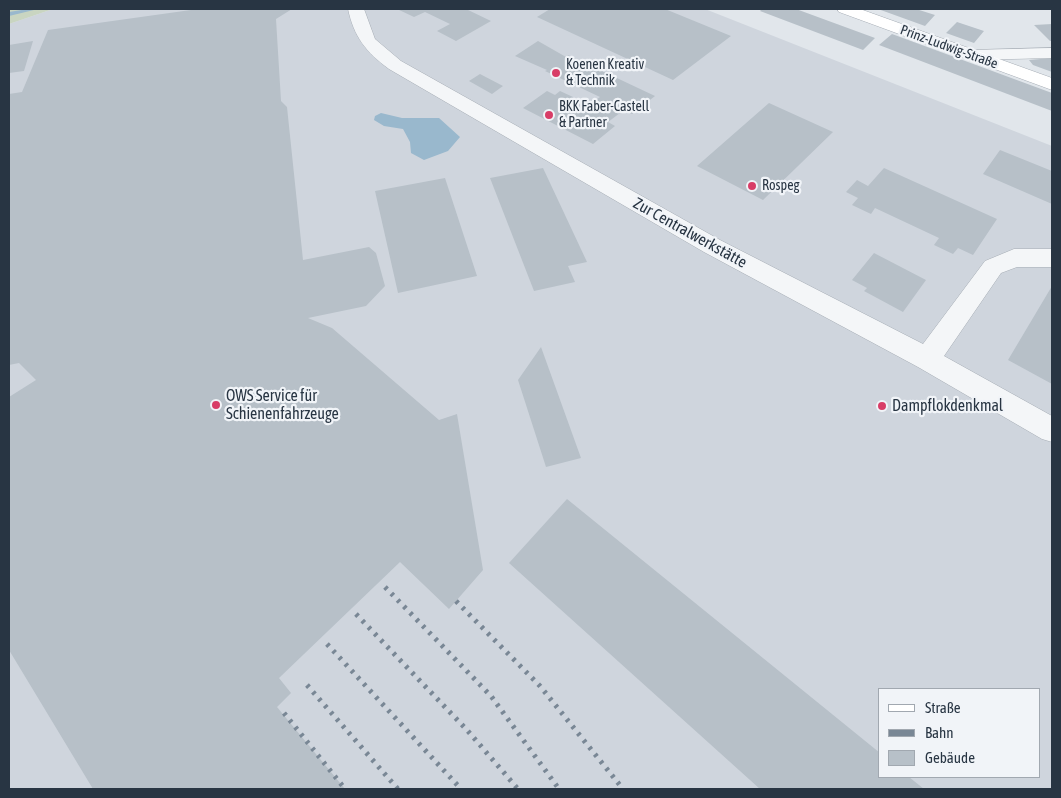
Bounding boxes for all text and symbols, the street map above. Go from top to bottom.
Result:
street label: Prinz-Ludwig-Straße [898,22,1000,72]
place label: Koenen Kreativ & Technik [566,57,644,90]
marker: Koenen Kreativ & Technik [550,67,562,79]
place label: BKK Faber-Castell & Partner [559,99,649,132]
marker: BKK Faber-Castell & Partner [543,109,555,121]
place label: Rospeg [762,178,800,194]
marker: Rospeg [746,180,758,192]
street label: Zur Centralwerkstätte [630,194,750,272]
place label: OWS Service für Schienenfahrzeuge [226,386,339,424]
place label: Dampflokdenkmal [892,396,1003,416]
marker: OWS Service für Schienenfahrzeuge [210,399,222,411]
marker: Dampflokdenkmal [876,400,888,412]
legend [878,688,1041,778]
text: Straße [925,699,961,716]
text: Bahn [925,724,954,741]
text: Gebäude [925,749,975,766]

